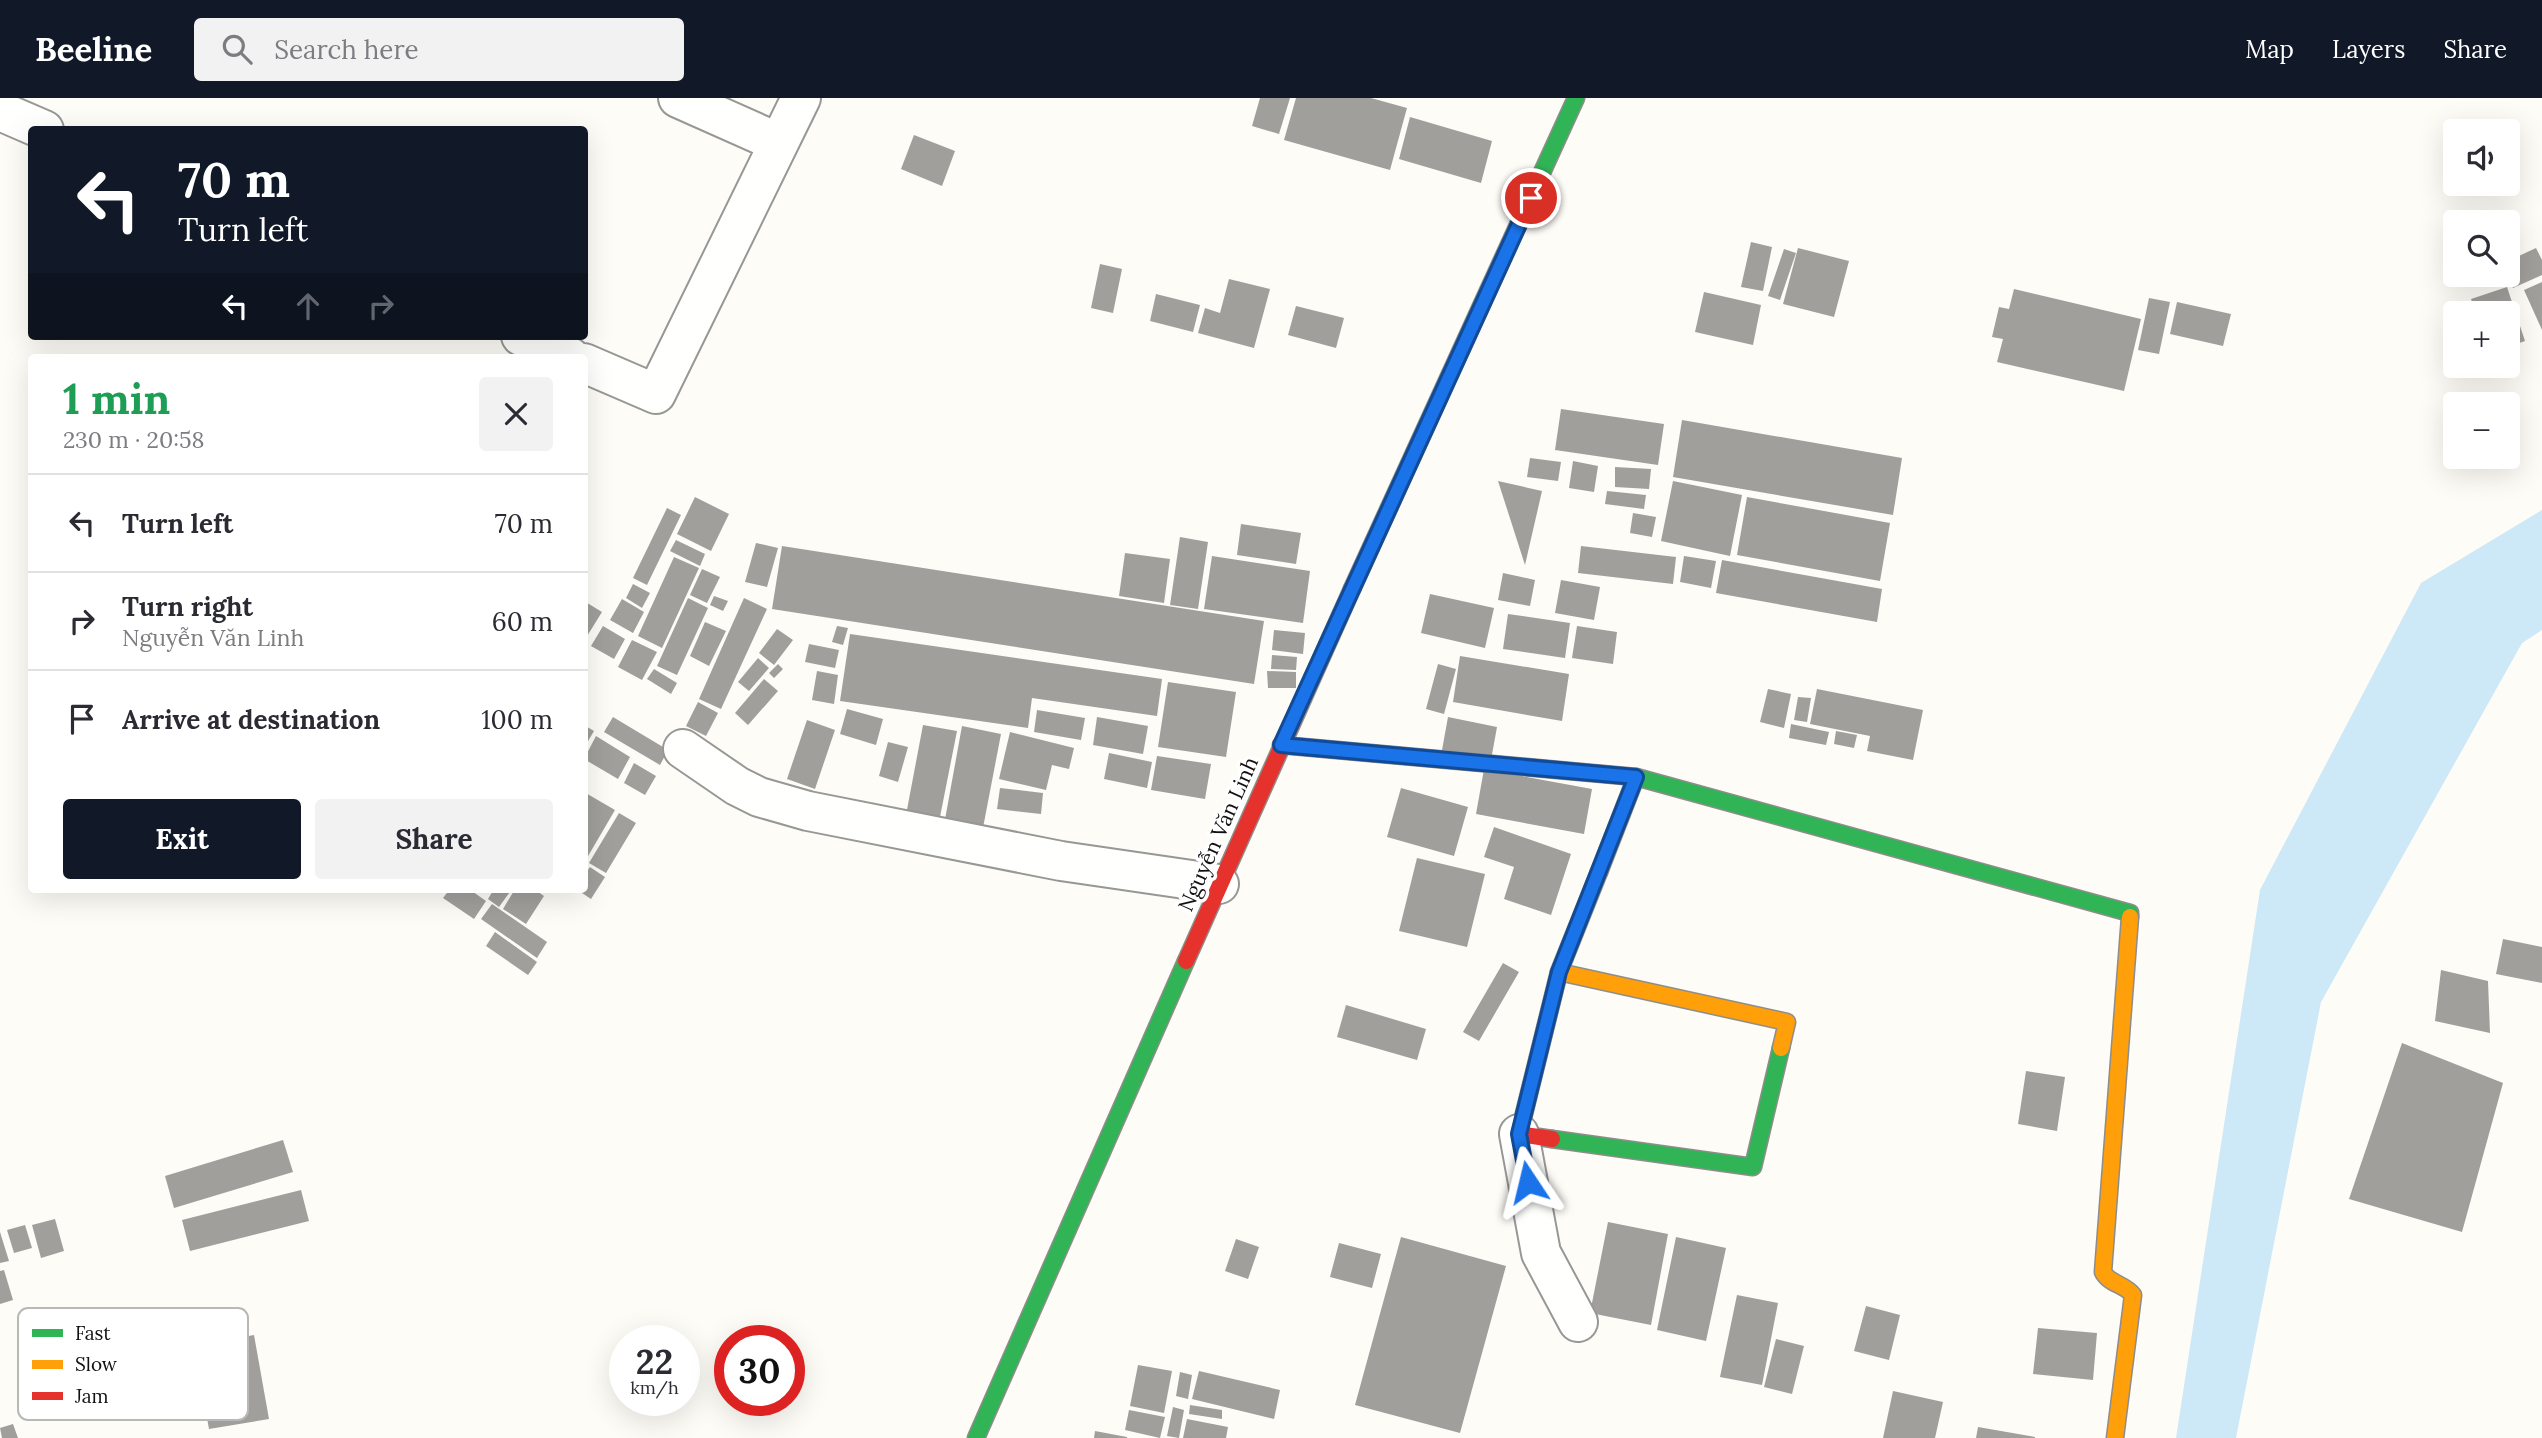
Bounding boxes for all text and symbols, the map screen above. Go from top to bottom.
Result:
search box [194,18,684,81]
text: Beeline [35,28,152,70]
icon: search [218,30,256,68]
text: Search here [274,33,419,66]
text: Map [2245,34,2294,65]
text: Layers [2332,34,2405,65]
text: Share [2443,34,2507,65]
map controls [2443,119,2520,469]
button: sound [2443,119,2520,196]
text: 70 m [178,148,290,210]
icon: left [63,154,154,245]
pin [1501,168,1561,228]
icon: arrive [1512,179,1550,217]
text: Turn left [178,209,308,250]
button: search [2443,210,2520,287]
icon: left [216,287,254,325]
icon: ahead [289,287,327,325]
icon: right [362,287,400,325]
button: + [2443,301,2520,378]
text: 1 min [63,372,170,426]
button: close [479,377,553,451]
button: − [2443,392,2520,469]
text: 230 m · 20:58 [63,425,204,454]
icon: left [63,504,101,542]
text: Turn left [122,507,233,540]
text: 70 m [495,507,553,540]
text: Turn right [122,590,253,623]
icon: right [63,602,101,640]
text: 60 m [492,605,553,638]
text: Nguyễn Văn Linh [122,623,304,652]
icon: arrive [63,700,101,738]
text: Arrive at destination [122,703,380,736]
text: 100 m [481,703,553,736]
street label: Nguyễn Văn Linh [1172,753,1264,915]
button: Exit [63,799,301,879]
button: Share [315,799,553,879]
position arrow [1491,1145,1565,1219]
legend [18,1308,248,1420]
text: Fast [75,1321,111,1345]
speed limit sign: 30 [714,1325,805,1416]
text: 22 [636,1339,673,1384]
text: Slow [75,1352,118,1376]
text: km/h [630,1376,679,1399]
text: Jam [74,1384,109,1408]

